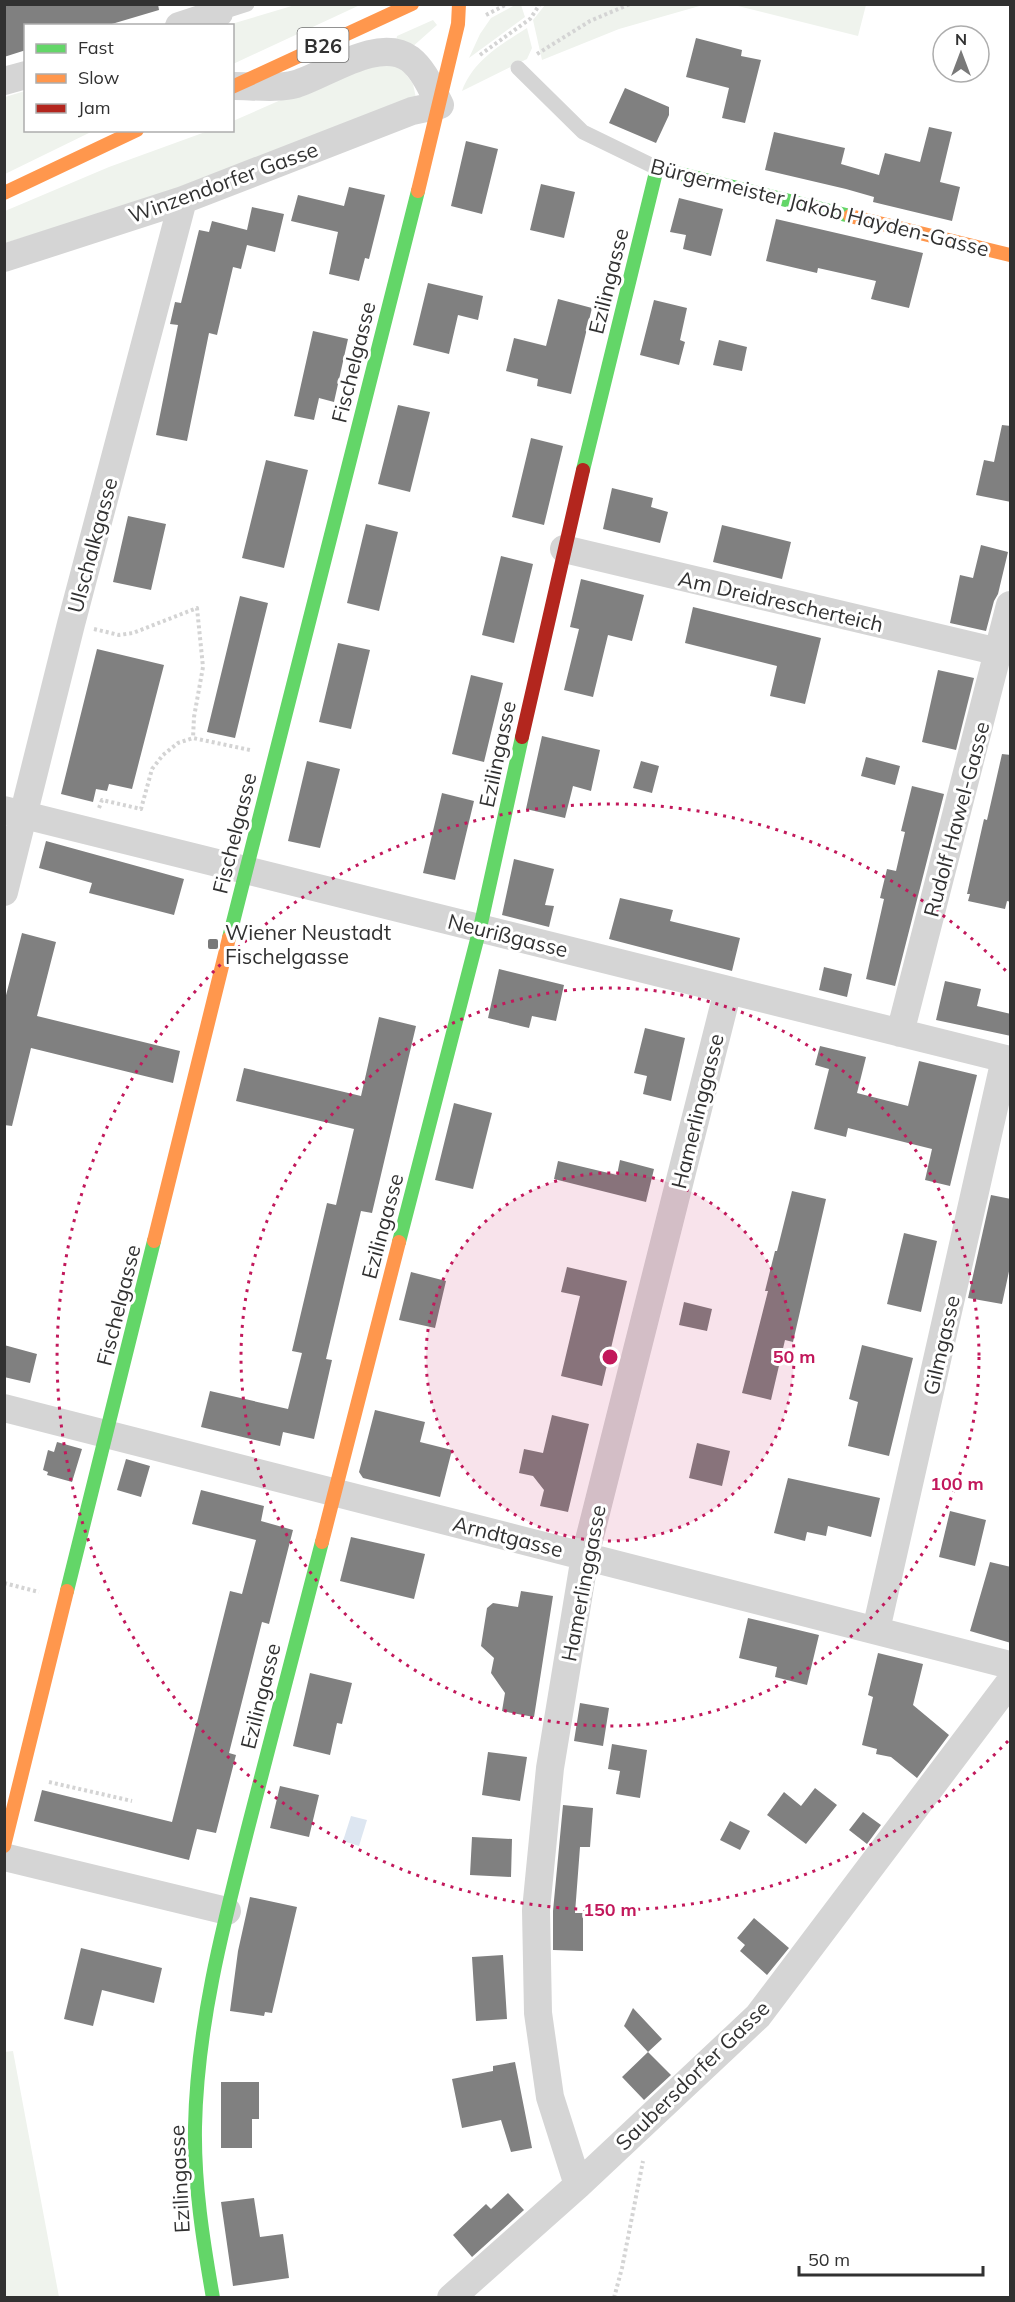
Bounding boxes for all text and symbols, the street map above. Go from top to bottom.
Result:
legend [24,24,234,132]
north arrow [931,24,991,84]
road number: B26 [298,28,348,62]
text: N [955,29,967,49]
text: Fast [78,36,114,59]
text: Slow [78,66,120,89]
text: Jam [78,96,111,119]
street label: Winzendorfer Gasse [125,136,321,228]
street label: Bürgermeister Jakob Hayden-Gasse [648,152,992,262]
street label: Ezilingasse [582,225,634,337]
street label: Fischelgasse [325,299,381,425]
street label: Ulschalkgasse [61,474,123,616]
street label: Am Dreidrescherteich [676,565,886,637]
street label: Ezilingasse [473,698,521,810]
street label: Rudolf Hawel-Gasse [917,719,995,919]
street label: Fischelgasse [206,770,262,896]
street label: Neurißgasse [445,908,571,962]
place label: Wiener Neustadt Fischelgasse [225,919,391,969]
marker: Wiener Neustadt Fischelgasse [206,937,220,951]
street label: Hamerlinggasse [665,1031,729,1191]
street label: Ezilingasse [355,1170,409,1282]
street label: Fischelgasse [90,1242,146,1368]
street label: Gilmgasse [917,1293,965,1397]
text: 50 m [773,1345,815,1368]
centre of rings [600,1347,620,1367]
text: 100 m [930,1472,984,1495]
street label: Hamerlinggasse [555,1503,611,1663]
street label: Arndtgasse [450,1510,566,1562]
street label: Ezilingasse [234,1640,286,1752]
text: 150 m [583,1898,637,1921]
street label: Saubersdorfer Gasse [610,1995,774,2155]
street label: Ezilingasse [163,2124,195,2234]
scale bar [799,2239,984,2277]
text: 50 m [808,2248,850,2271]

